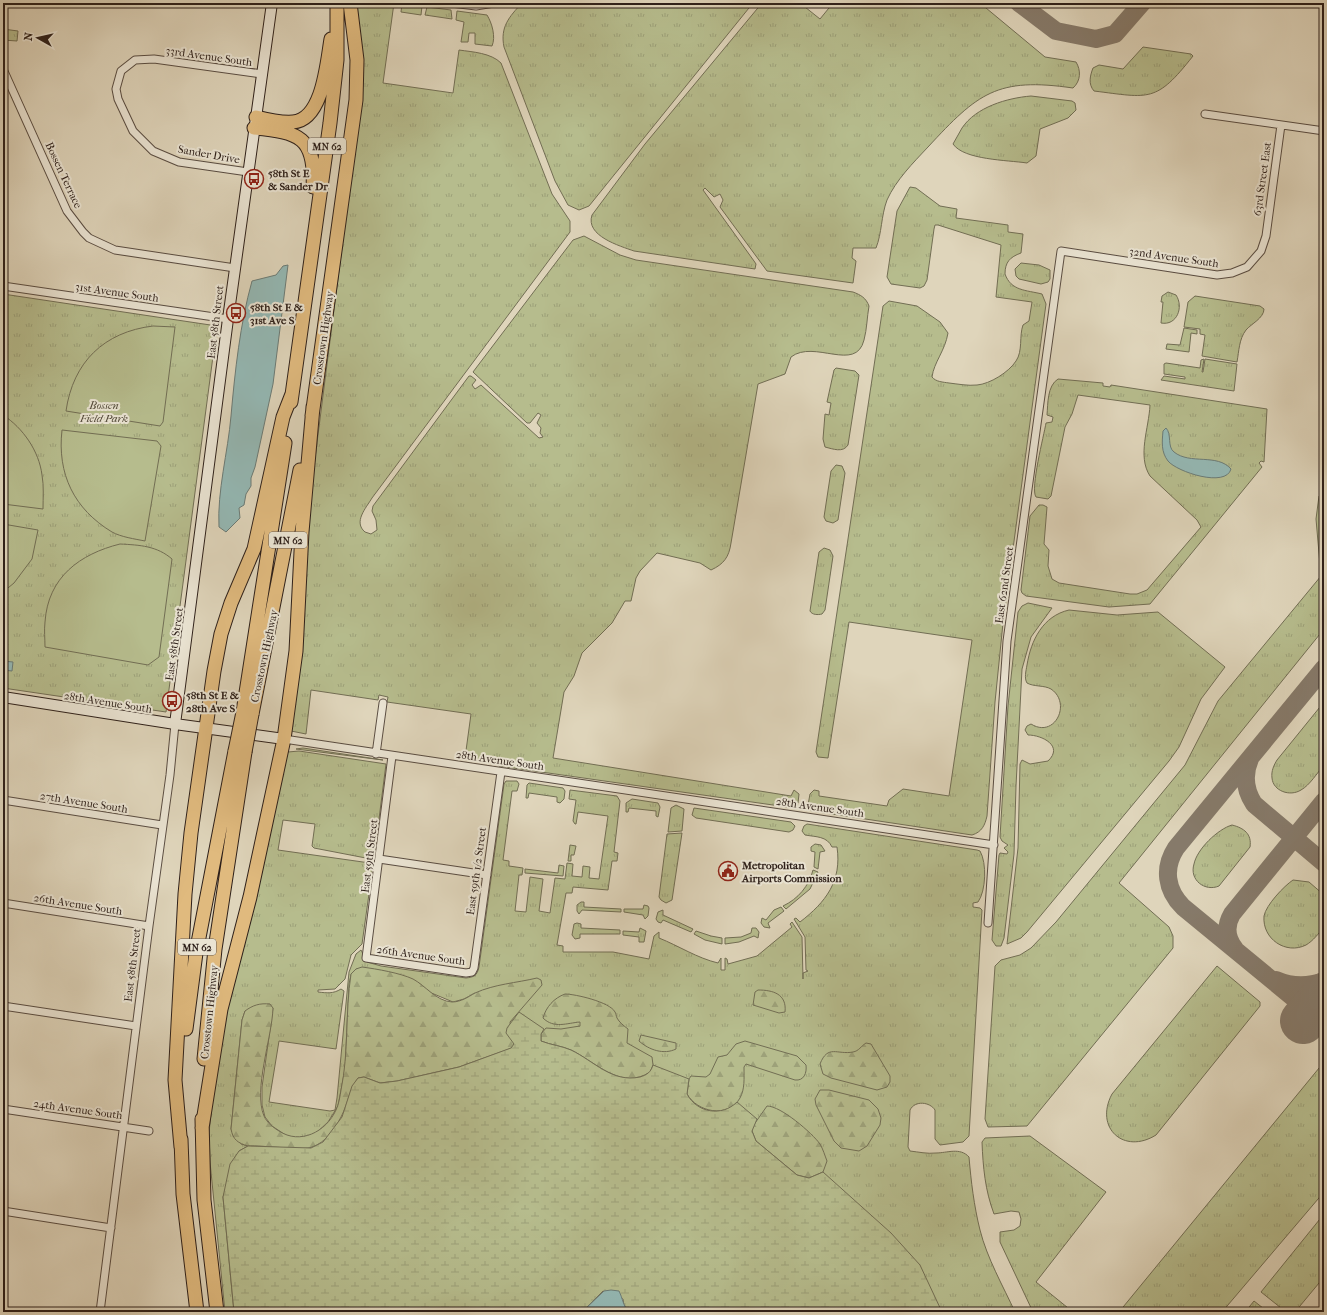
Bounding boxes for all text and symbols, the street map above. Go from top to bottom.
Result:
north arrow [18,18,58,58]
text: N [22,31,36,42]
street label: 33rd Avenue South [165,44,254,69]
road number: MN 62 [308,138,346,154]
street label: Bossen Terrace [43,140,85,211]
street label: 63rd Street East [1251,141,1274,217]
street label: Sander Drive [177,143,241,166]
place label: 58th St E & Sander Dr [268,167,328,193]
bus stop icon: 58th St E & Sander Dr [243,168,265,190]
street label: 32nd Avenue South [1128,245,1220,270]
street label: 31st Avenue South [74,280,160,305]
street label: East 58th Street [205,285,226,360]
street label: Crosstown Highway [310,289,337,386]
place label: 58th St E & 31st Ave S [250,301,303,327]
bus stop icon: 58th St E & 31st Ave S [225,302,247,324]
park label: Bossen Field Park [79,399,128,425]
road number: MN 62 [269,532,307,548]
street label: East 62nd Street [993,546,1016,624]
street label: East 58th Street [163,606,186,682]
street label: Crosstown Highway [248,607,281,704]
street label: 28th Avenue South [63,689,154,716]
place label: 58th St E & 28th Ave S [186,689,239,715]
bus stop icon: 58th St E & 28th Ave S [161,690,183,712]
street label: 28th Avenue South [455,748,546,773]
street label: 27th Avenue South [39,789,130,816]
street label: 28th Avenue South [775,795,866,820]
street label: East 59th Street [359,818,380,894]
street label: East 59th 1/2 Street [464,826,489,916]
place label: Metropolitan Airports Commission [741,859,842,885]
public building icon: Metropolitan Airports Commission [717,860,739,882]
street label: 26th Avenue South [33,891,124,918]
street label: East 58th Street [122,928,143,1003]
road number: MN 62 [178,939,216,955]
street label: 26th Avenue South [376,943,467,968]
street label: Crosstown Highway [198,963,221,1060]
street label: 24th Avenue South [32,1097,124,1122]

